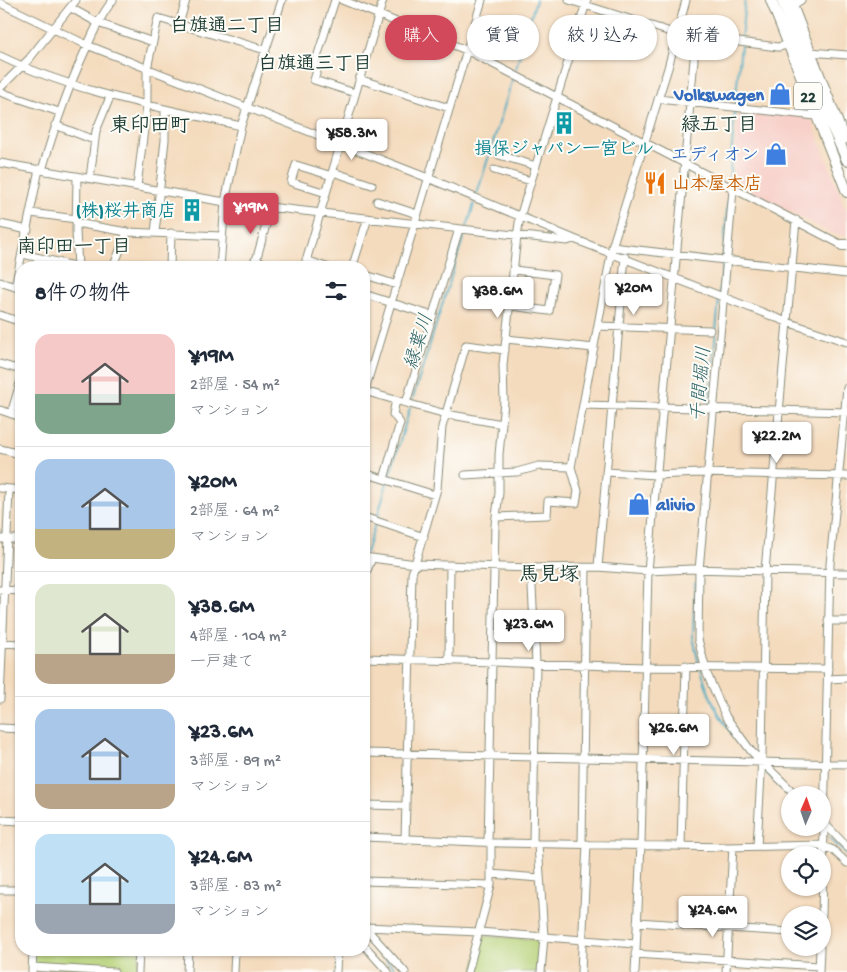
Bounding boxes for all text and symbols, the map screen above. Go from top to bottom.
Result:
district label: 白旗通二丁目 [170,15,284,39]
chip: 購入 [385,15,457,60]
chip: 賃貸 [467,15,539,60]
chip: 絞り込み [549,15,657,60]
chip: 新着 [667,15,739,60]
district label: 白旗通三丁目 [258,53,372,77]
shop icon: Volkswagen [767,81,793,107]
road number: 22 [794,82,822,110]
place label: Volkswagen [673,86,764,107]
building icon: 損保ジャパン一宮ビル [551,110,577,136]
district label: 東印田町 [110,114,190,139]
district label: 緑五丁目 [681,115,757,138]
pin: ¥58.3M [311,119,393,161]
text: ¥58.3M [327,125,377,144]
place label: 損保ジャパン一宮ビル [474,139,654,161]
shop icon: エディオン [763,141,789,167]
place label: エディオン [670,146,759,167]
restaurant icon: 山本屋本店 [642,170,668,196]
place label: 山本屋本店 [672,174,762,196]
pin: ¥19M [221,192,281,235]
building icon: (株)桜井商店 [179,197,205,223]
text: ¥19M [235,199,268,218]
place label: (株)桜井商店 [76,200,176,223]
district label: 南印田一丁目 [17,236,131,260]
pin: ¥20M [604,274,664,316]
pin: ¥38.6M [457,276,539,319]
icon: filters [322,277,350,305]
text: ¥20M [616,280,652,299]
text: 8件の物件 [35,283,131,308]
text: ¥38.6M [474,283,522,302]
water label: 縁葉川 [400,311,440,373]
text: ¥19M [190,345,233,370]
water label: 千間堀川 [688,345,717,423]
icon: home [75,354,135,414]
text: 2部屋 · 54 m² [190,377,280,396]
text: マンション [190,403,269,422]
pin: ¥22.2M [736,422,818,464]
text: ¥22.2M [753,428,801,447]
text: ¥20M [190,471,237,496]
icon: home [75,479,135,539]
shop icon: alivio [626,491,652,517]
place label: alivio [655,496,696,517]
text: 2部屋 · 64 m² [190,503,280,522]
text: マンション [190,529,269,548]
district label: 馬見塚 [519,564,579,588]
text: ¥38.6M [190,596,254,621]
icon: home [75,604,135,664]
pin: ¥23.6M [488,610,570,652]
text: ¥23.6M [505,616,553,635]
text: 4部屋 · 104 m² [190,628,287,647]
text: 一戸建て [190,654,254,673]
pin: ¥26.6M [633,714,715,756]
text: ¥26.6M [650,720,698,739]
text: ¥23.6M [190,721,253,746]
icon: home [75,729,135,789]
text: 3部屋 · 89 m² [190,753,281,772]
text: マンション [190,779,269,798]
north arrow [781,786,831,836]
map controls [781,786,831,956]
text: ¥24.6M [190,846,252,871]
button: locate [781,846,831,896]
icon: home [75,854,135,914]
text: 3部屋 · 83 m² [190,878,281,897]
pin: ¥24.6M [672,896,754,938]
text: ¥24.6M [689,902,737,921]
text: マンション [190,904,269,923]
button: layers [781,906,831,956]

